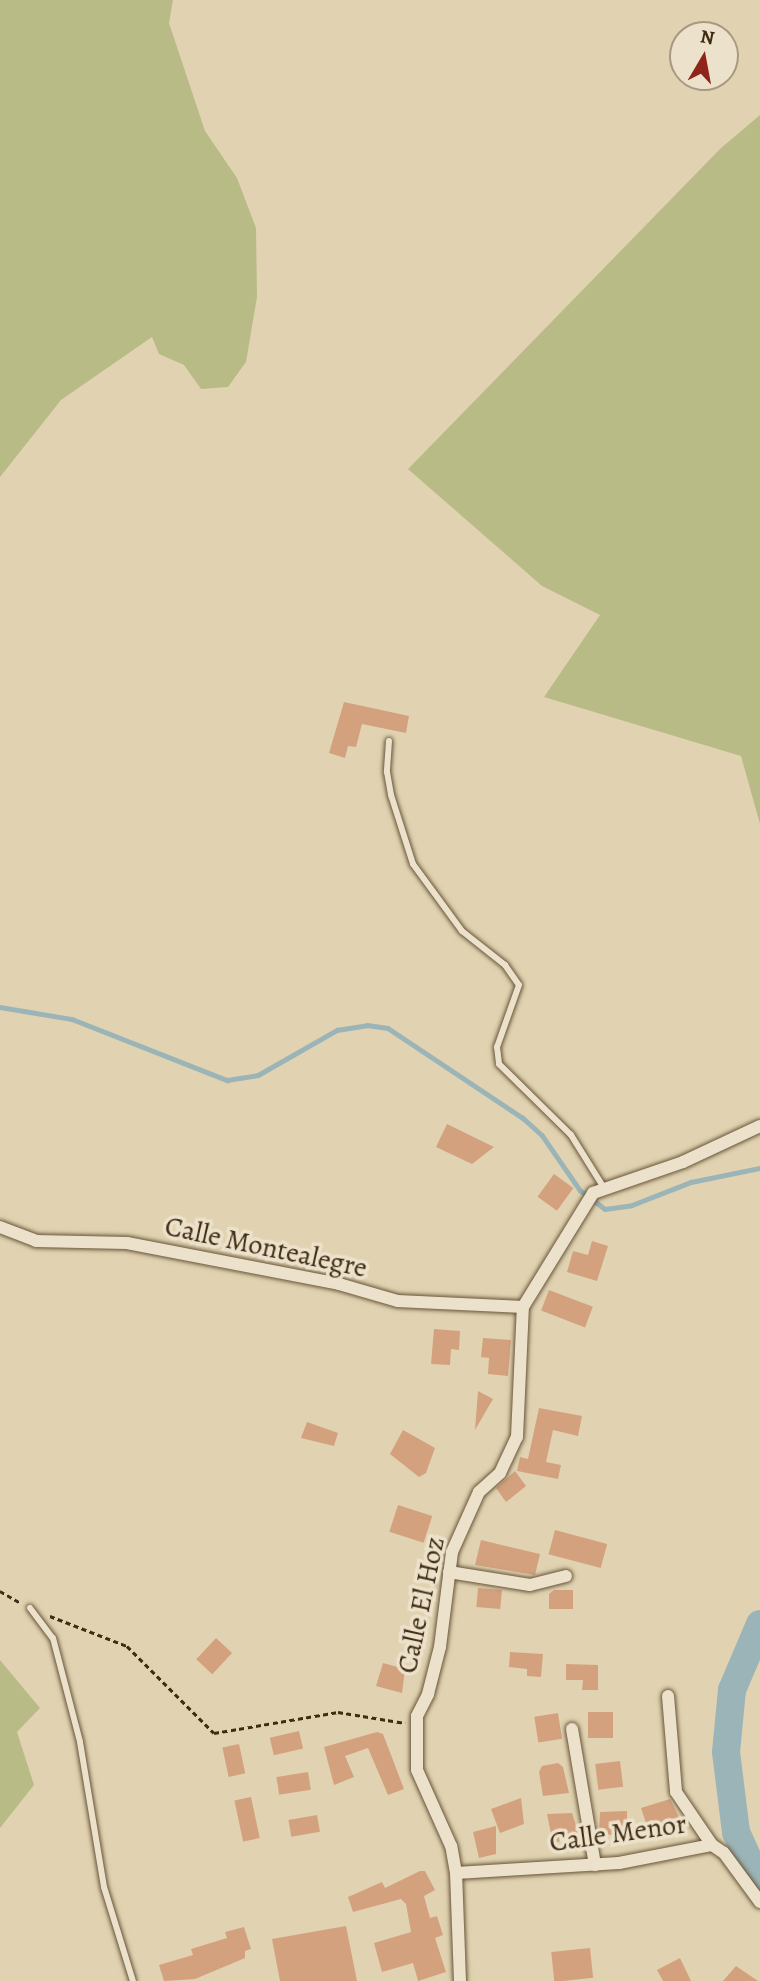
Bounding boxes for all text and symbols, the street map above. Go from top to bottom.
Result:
north arrow [669,21,739,91]
text: N [698,23,716,51]
street label: Calle Montealegre [162,1209,370,1285]
street label: Calle El Hoz [390,1534,452,1676]
street label: Calle Menor [547,1807,689,1859]

